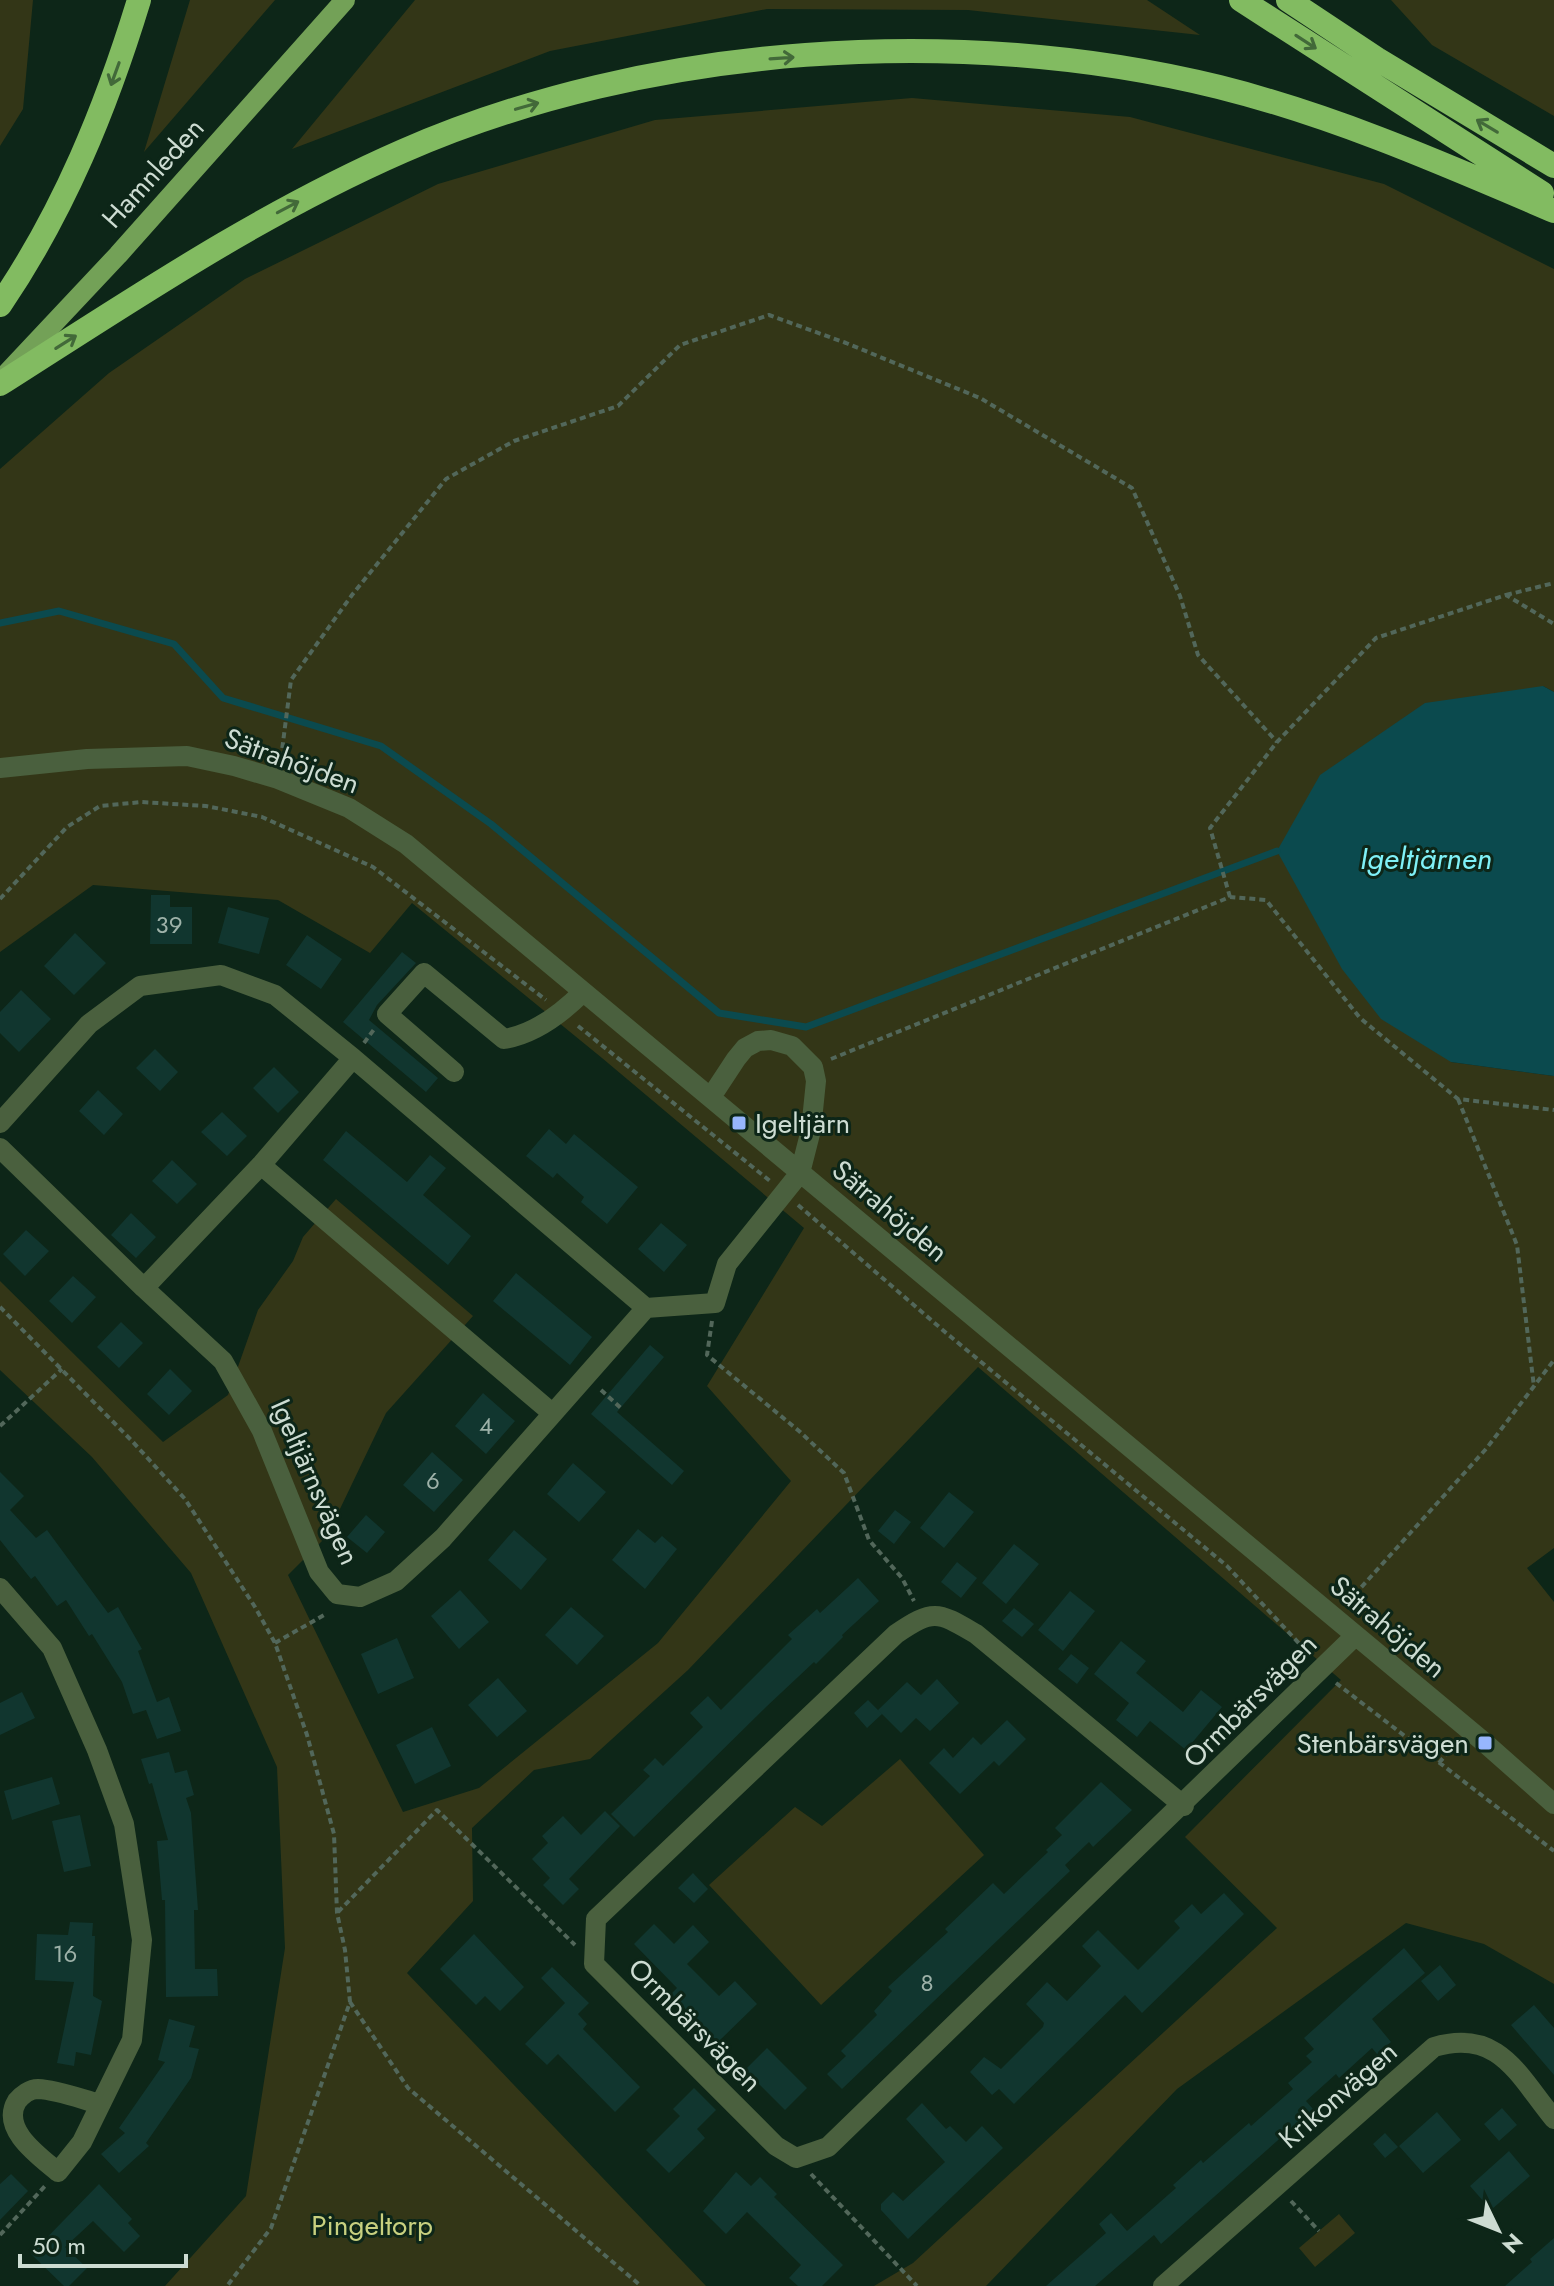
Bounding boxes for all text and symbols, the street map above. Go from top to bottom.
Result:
one-way arrow [1295,34,1317,51]
one-way arrow [768,50,795,65]
one-way arrow [107,61,121,86]
one-way arrow [513,98,539,113]
street label: Hamnleden [92,109,214,237]
one-way arrow [1476,118,1499,134]
one-way arrow [276,198,299,214]
one-way arrow [54,333,77,349]
street label: Sätrahöjden [219,718,365,804]
water label: Igeltjärnen [1360,837,1492,880]
house number: 39 [156,907,182,942]
place label: Igeltjärn [755,1103,850,1144]
marker: Igeltjärn [730,1114,748,1132]
street label: Sätrahöjden [823,1150,957,1272]
street label: Igeltjärnsvägen [260,1393,370,1571]
house number: 4 [479,1408,493,1443]
house number: 6 [426,1463,440,1498]
street label: Sätrahöjden [1321,1566,1455,1688]
street label: Ormbärsvägen [1174,1625,1326,1777]
place label: Stenbärsvägen [1297,1723,1469,1764]
marker: Stenbärsvägen [1476,1734,1494,1752]
house number: 16 [53,1936,77,1971]
street label: Ormbärsvägen [619,1949,771,2101]
house number: 8 [920,1965,934,2000]
street label: Krikonvägen [1270,2032,1406,2158]
north arrow [1458,2190,1538,2270]
park label: Pingeltorp [311,2205,433,2246]
scale bar [20,2218,186,2268]
text: N [1495,2226,1530,2261]
text: 50 m [32,2228,86,2263]

